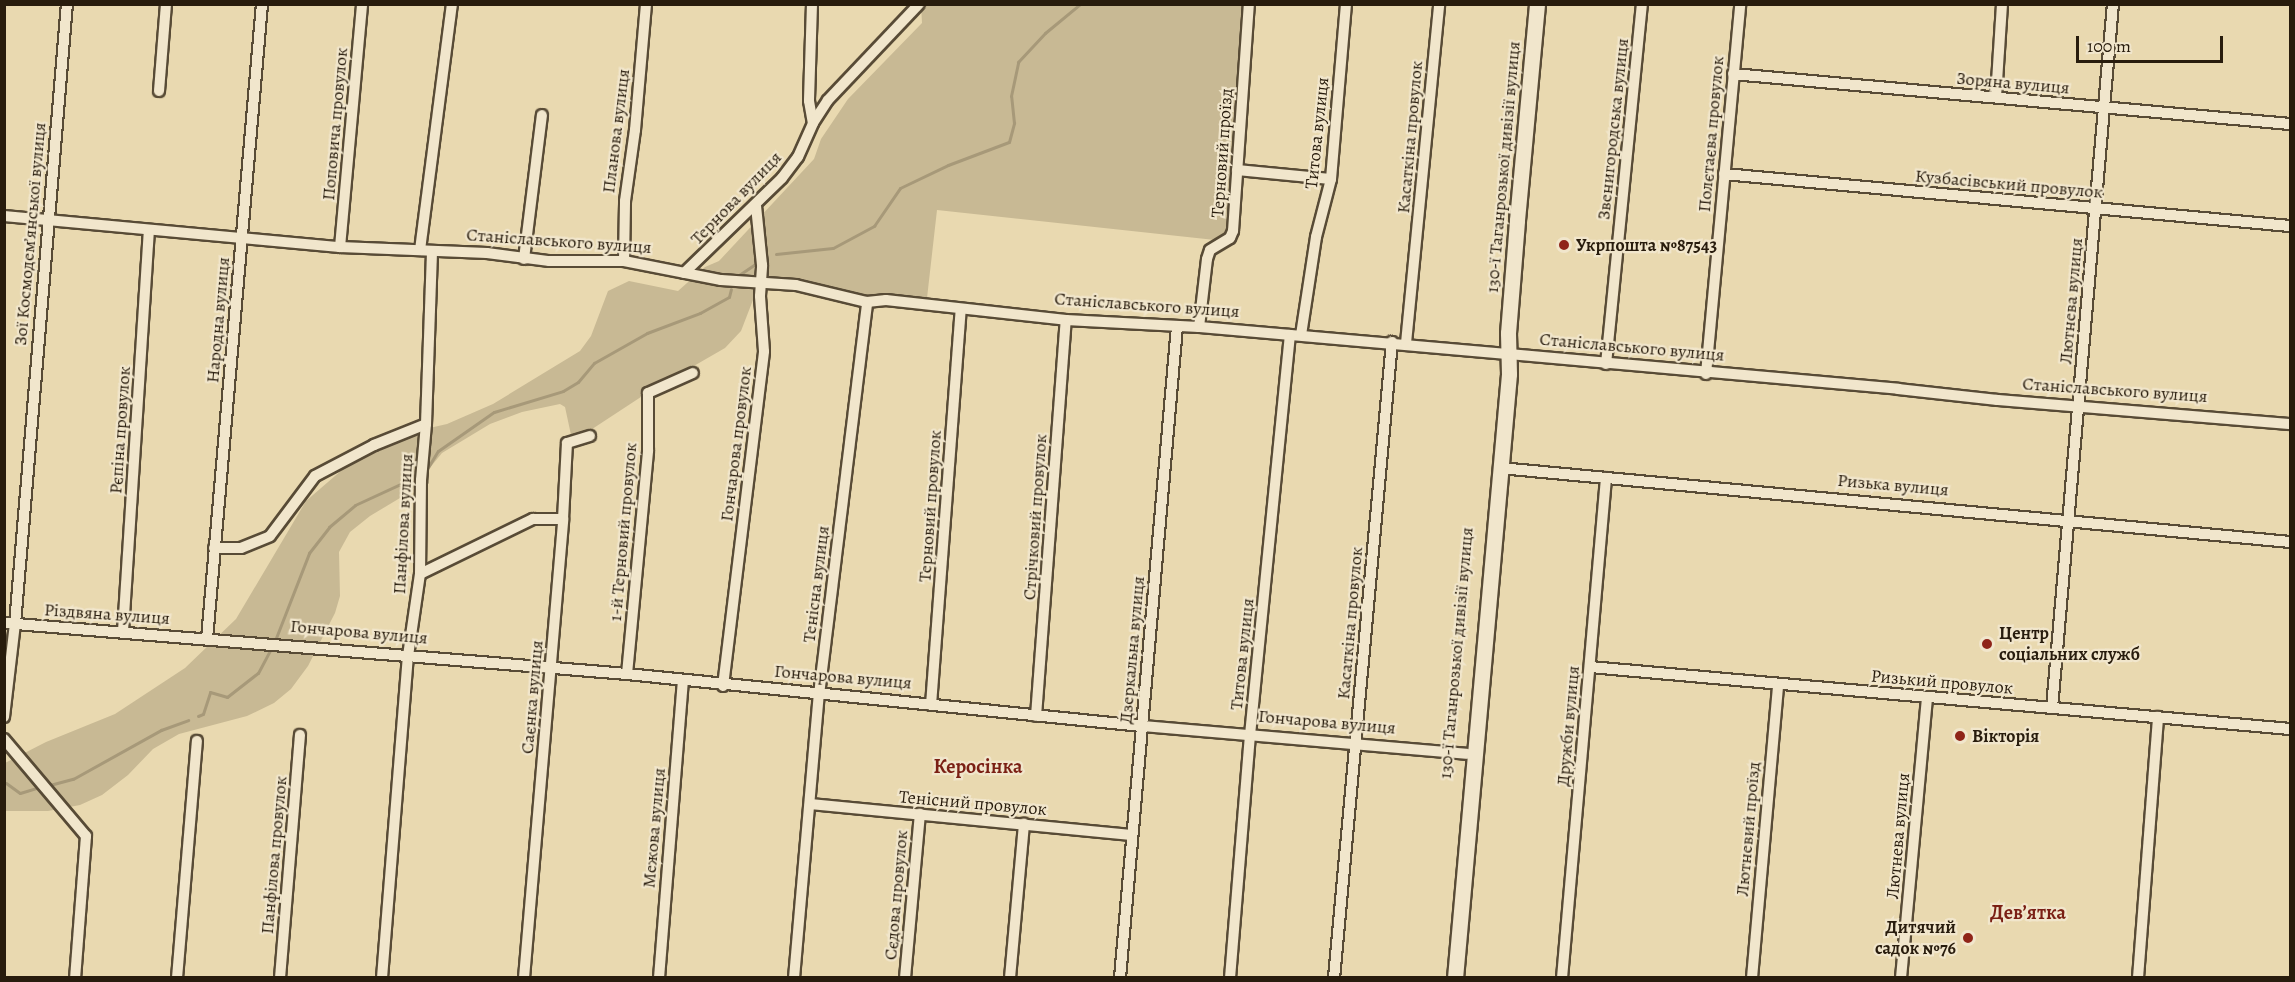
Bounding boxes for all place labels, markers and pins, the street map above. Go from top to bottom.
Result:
place label: Укрпошта №87543 [1576,234,1717,256]
marker: Укрпошта №87543 [1557,238,1571,252]
place label: Центр соціальних служб [1999,623,2140,666]
marker: Центр соціальних служб [1980,637,1994,651]
place label: Вікторія [1972,725,2039,747]
marker: Вікторія [1953,729,1967,743]
place label: Дитячий садок №76 [1875,917,1956,960]
marker: Дитячий садок №76 [1961,931,1975,945]

